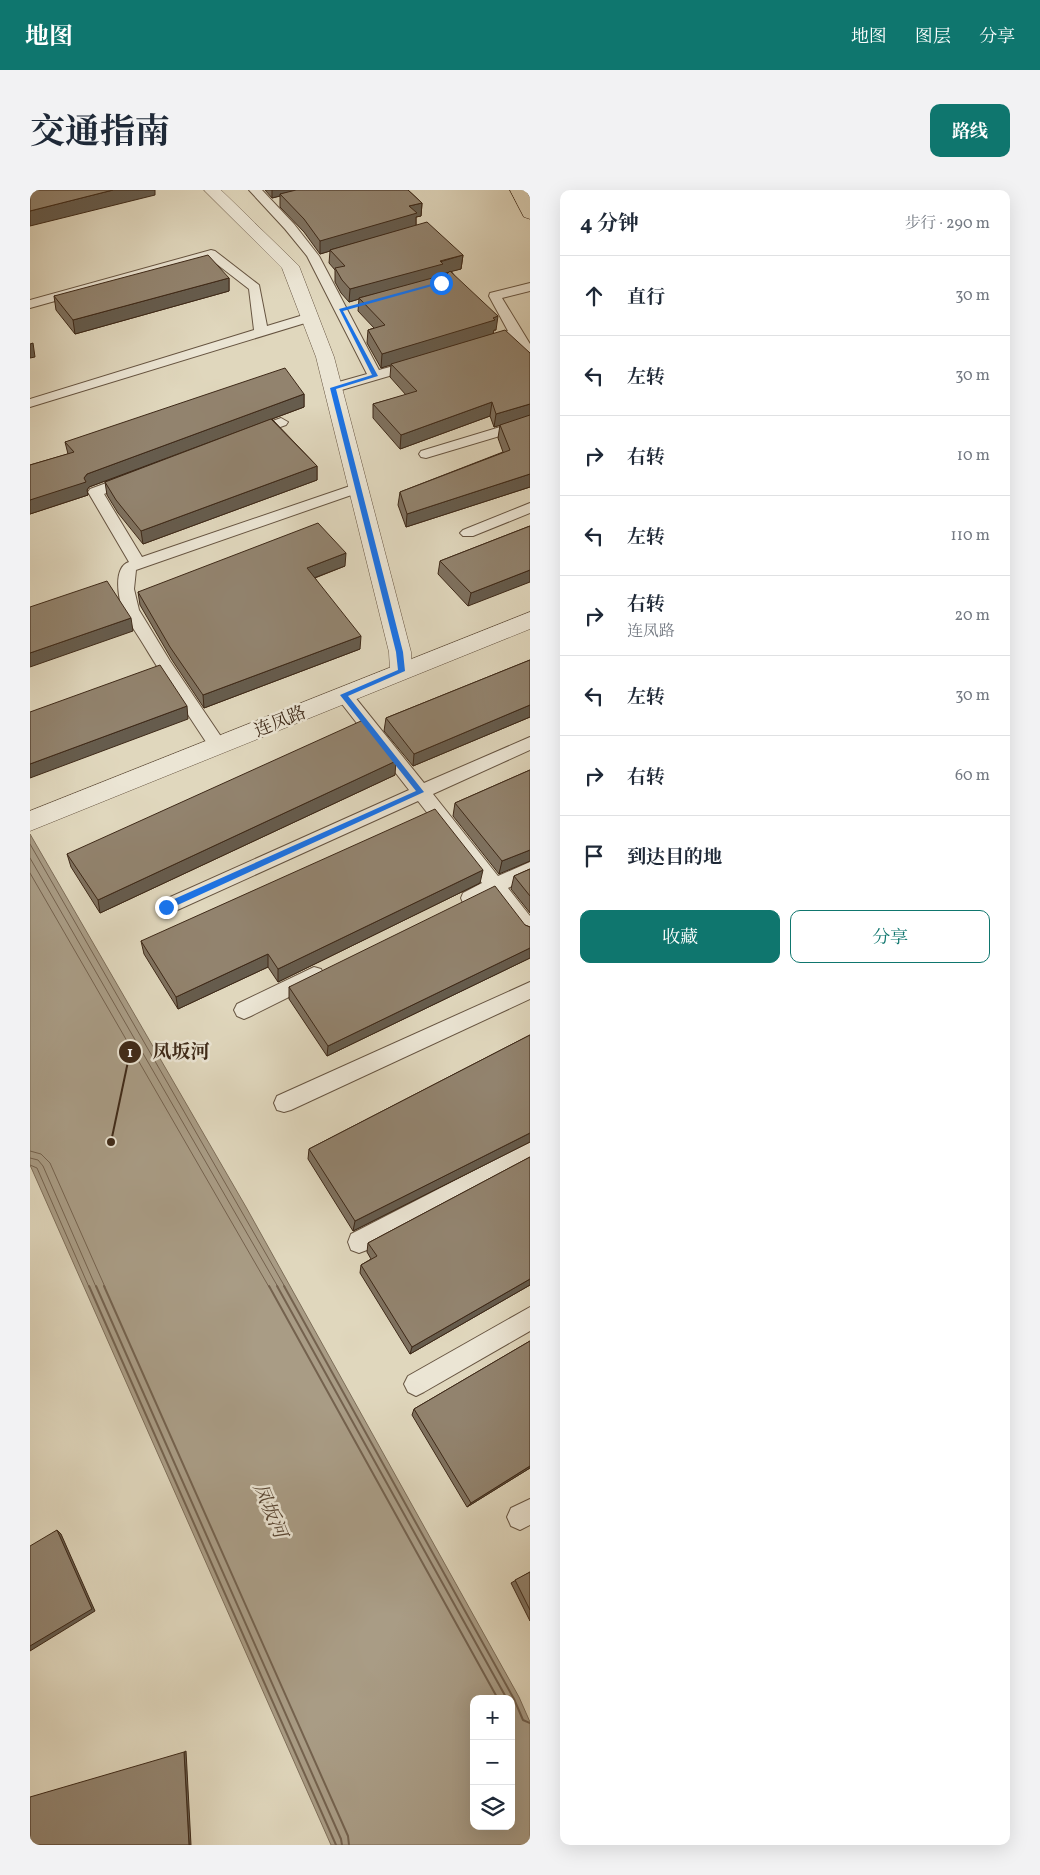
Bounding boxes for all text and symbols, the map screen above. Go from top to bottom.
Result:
text: 地图 [25,21,73,55]
text: 地图 [851,25,887,50]
text: 图层 [915,25,951,50]
text: 分享 [979,25,1015,50]
button: 路线 [930,104,1010,157]
text: 交通指南 [30,110,170,158]
text: 4 分钟 [580,210,639,239]
text: 步行 · 290 m [904,213,990,235]
route start [430,272,453,295]
icon: ahead [580,282,608,310]
text: 直行 [627,285,665,311]
text: 30 m [955,285,990,307]
icon: left [580,362,608,390]
text: 左转 [627,365,665,391]
text: 30 m [955,365,990,387]
icon: right [580,442,608,470]
text: 右转 [627,445,665,471]
text: 10 m [957,445,990,467]
icon: left [580,522,608,550]
text: 左转 [627,525,665,551]
text: 110 m [951,525,990,547]
text: 右转 [627,592,665,618]
icon: right [580,602,608,630]
text: 20 m [955,605,990,627]
text: 连凤路 [627,621,675,643]
icon: left [580,682,608,710]
text: 左转 [627,685,665,711]
text: 30 m [955,685,990,707]
street label: 连凤路 [251,701,310,744]
icon: right [580,762,608,790]
text: 右转 [627,765,665,791]
text: 60 m [955,765,990,787]
icon: arrive [580,842,608,870]
text: 到达目的地 [627,845,722,871]
route end [155,896,178,919]
button: 收藏 [580,910,780,963]
button: 分享 [790,910,990,963]
callout: 凤坂河 [118,1035,220,1069]
text: 凤坂河 [152,1040,210,1066]
text: 1 [127,1043,133,1064]
water label: 凤坂河 [246,1479,293,1545]
map controls [470,1695,515,1830]
button: + [470,1695,515,1740]
button: − [470,1740,515,1785]
button: layers [470,1785,515,1830]

